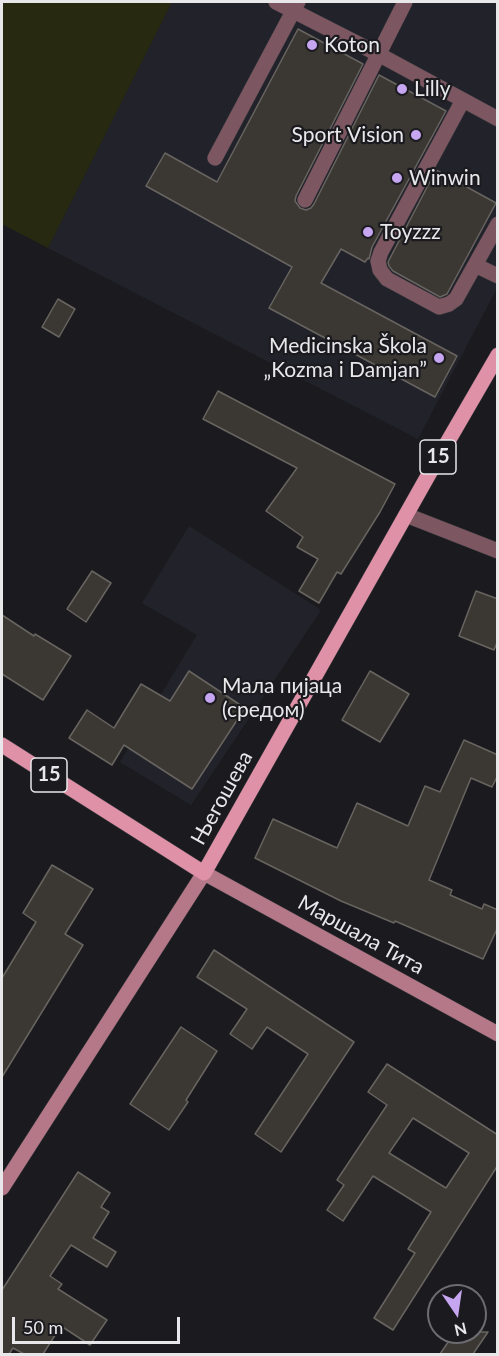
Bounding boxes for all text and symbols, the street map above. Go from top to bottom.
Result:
place label: Koton [324,32,380,58]
marker: Koton [305,38,319,52]
place label: Lilly [414,76,451,102]
marker: Lilly [395,82,409,96]
place label: Sport Vision [292,122,404,148]
marker: Sport Vision [409,128,423,142]
place label: Winwin [409,165,481,191]
marker: Winwin [390,171,404,185]
place label: Toyzzz [380,219,441,245]
marker: Toyzzz [361,225,375,239]
place label: Medicinska Škola „Kozma i Damjan” [264,333,427,383]
marker: Medicinska Škola „Kozma i Damjan” [432,351,446,365]
road number: 15 [420,440,456,474]
place label: Мала пијаца (средом) [222,673,342,723]
marker: Мала пијаца (средом) [203,691,217,705]
street label: Његошева [186,747,258,849]
road number: 15 [31,758,67,792]
street label: Маршала Тита [294,890,428,980]
north arrow [427,1284,487,1344]
scale bar [15,1305,183,1343]
text: 50 m [23,1316,63,1338]
text: N [453,1319,469,1341]

